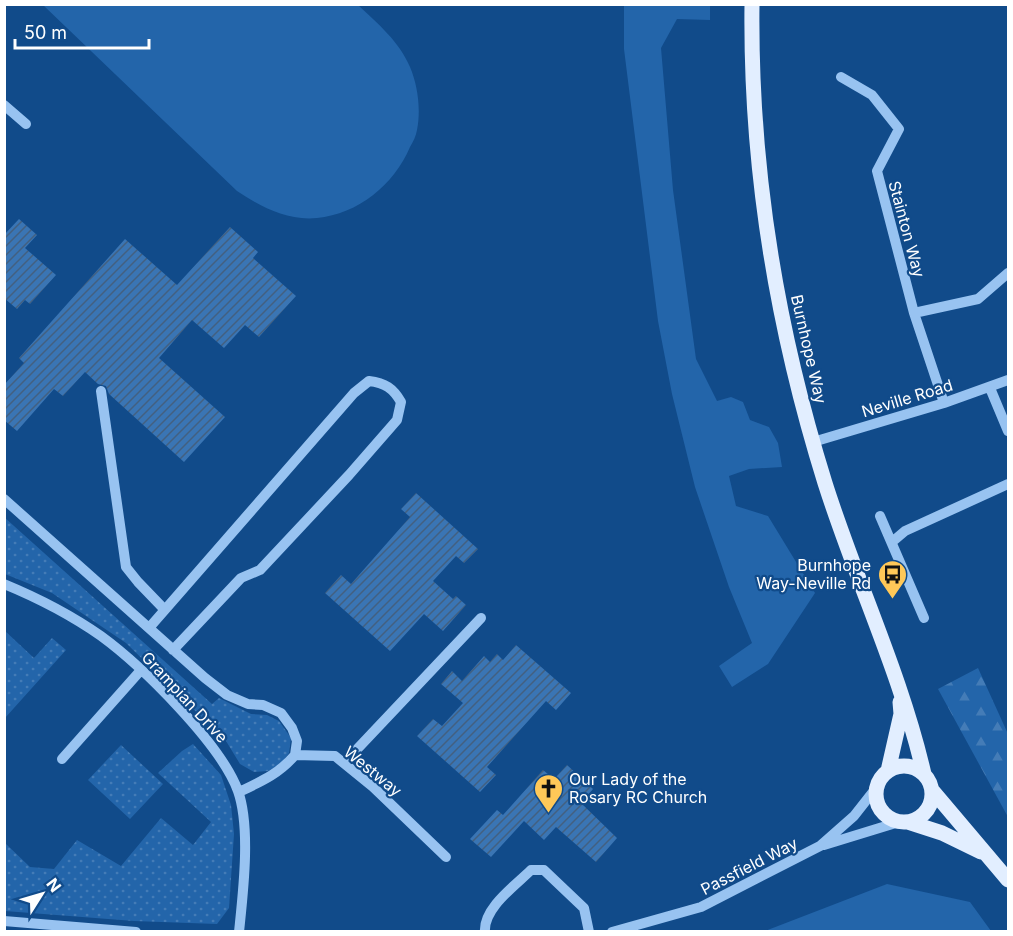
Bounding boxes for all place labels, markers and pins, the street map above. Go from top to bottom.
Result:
place label: Burnhope Way-Neville Rd [756,555,871,593]
bus stop icon: Burnhope Way-Neville Rd [876,558,908,600]
place label: Our Lady of the Rosary RC Church [569,769,707,807]
church icon: Our Lady of the Rosary RC Church [532,772,564,814]

